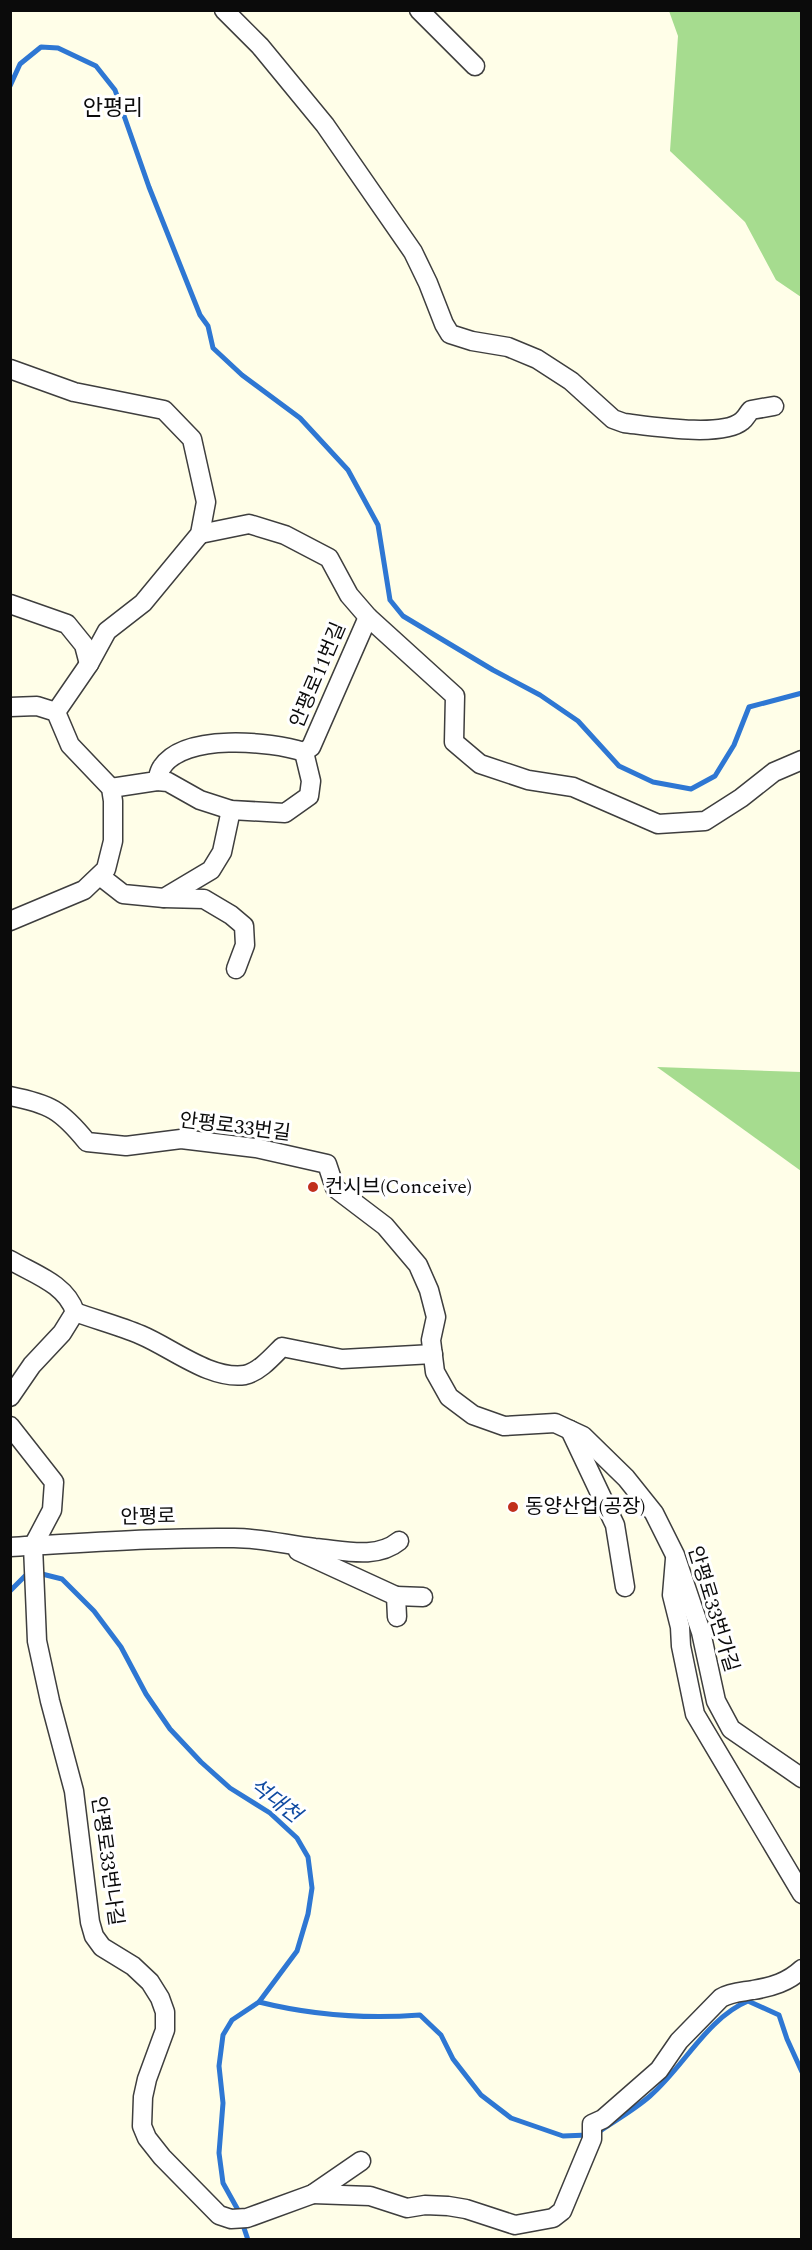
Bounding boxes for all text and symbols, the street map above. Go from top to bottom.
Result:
district label: 안평리 [83,92,143,125]
street label: 안평로11번길 [282,618,354,732]
street label: 안평로33번길 [178,1105,292,1149]
place label: 컨시브(Conceive) [325,1172,472,1202]
marker: 컨시브(Conceive) [306,1180,320,1194]
place label: 동양산업(공장) [525,1492,645,1522]
marker: 동양산업(공장) [506,1500,520,1514]
street label: 안평로 [120,1502,176,1532]
street label: 안평로33번가길 [680,1542,746,1676]
water label: 석대천 [242,1771,310,1833]
street label: 안평로33번나길 [83,1794,131,1928]

